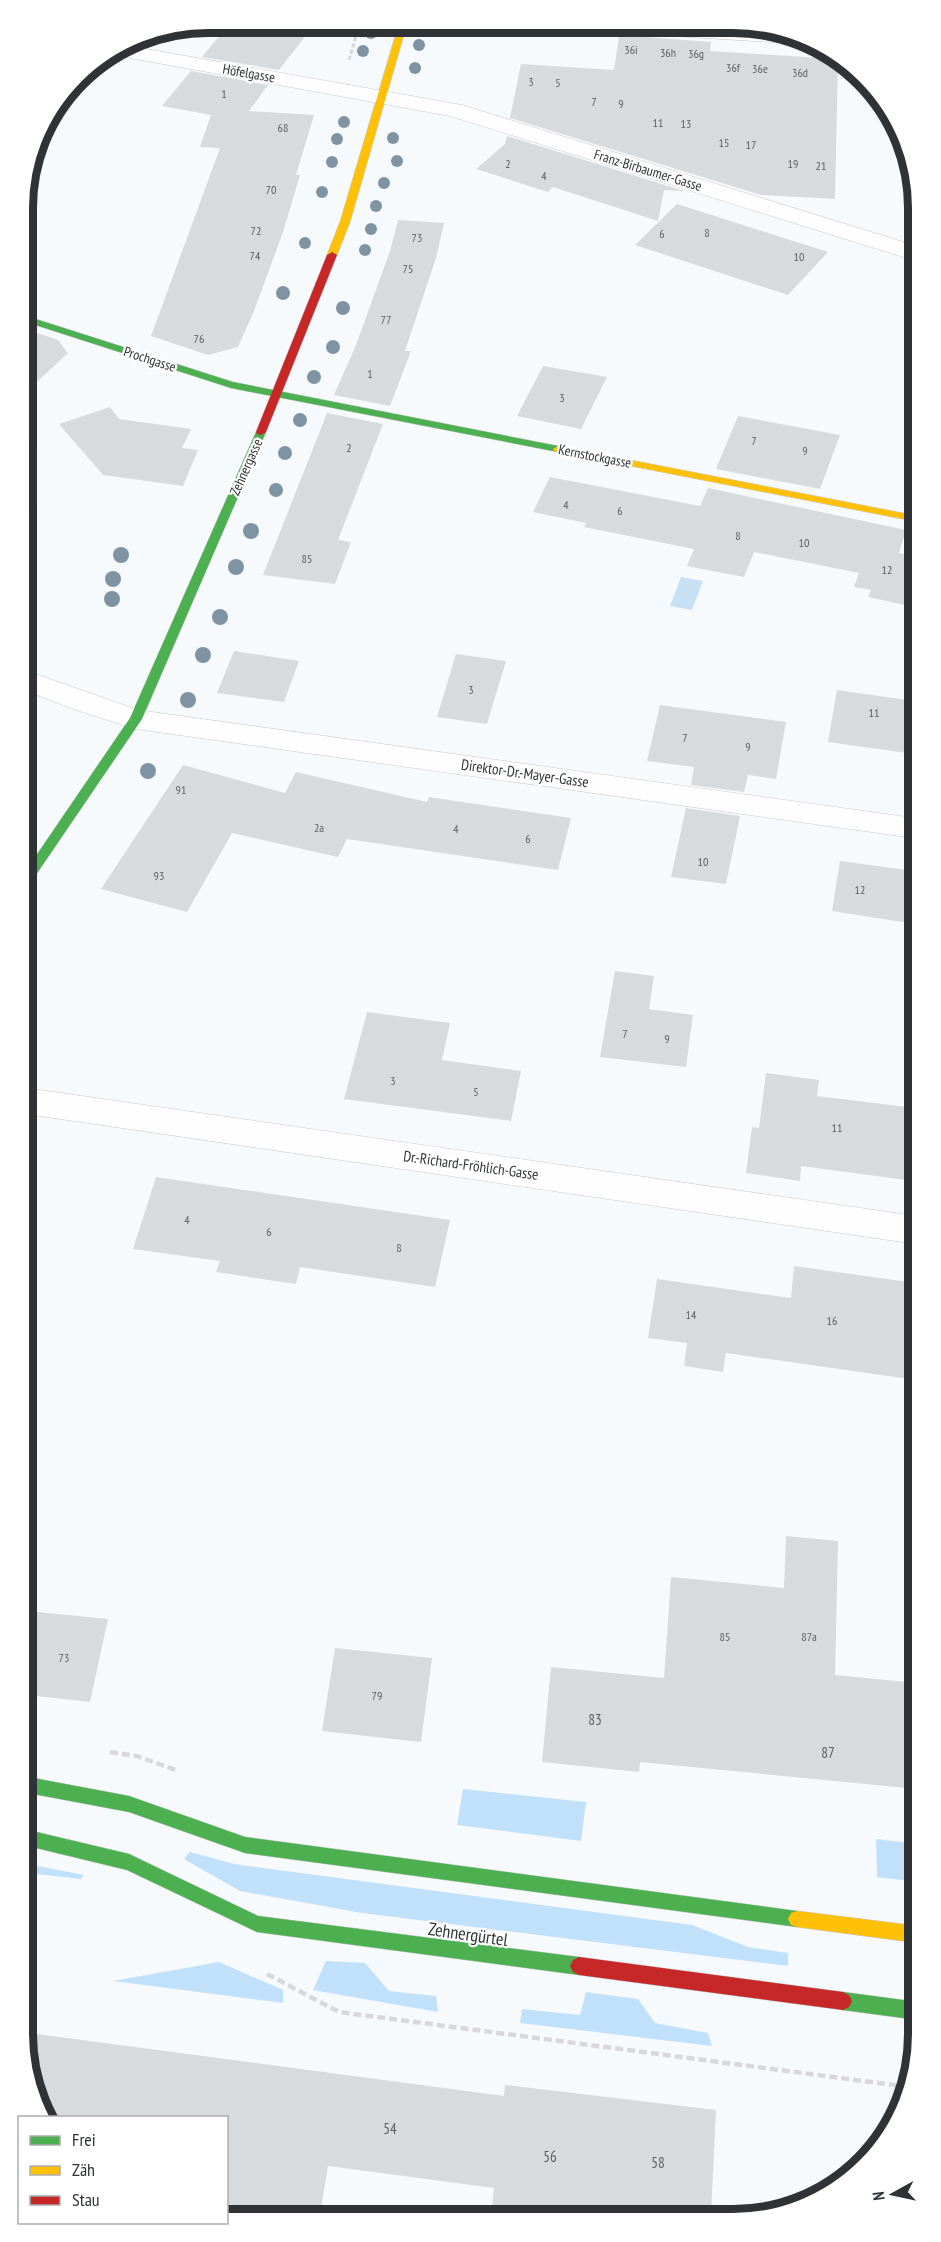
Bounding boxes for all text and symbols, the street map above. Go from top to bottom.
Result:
house number: 36i [624,42,638,57]
house number: 36h [660,45,676,60]
house number: 36g [688,46,704,61]
street label: Höfelgasse [221,60,277,86]
house number: 36f [726,60,741,75]
house number: 36e [752,61,768,76]
house number: 36d [792,65,808,80]
house number: 3 [528,74,534,89]
house number: 5 [555,75,561,90]
house number: 1 [221,86,227,101]
house number: 7 [591,94,597,109]
house number: 9 [618,96,624,111]
house number: 11 [653,115,663,130]
house number: 13 [681,116,691,131]
house number: 68 [278,120,288,135]
house number: 15 [719,135,729,150]
house number: 17 [746,137,756,152]
street label: Franz-Birbaumer-Gasse [592,145,704,195]
house number: 2 [505,156,511,171]
house number: 19 [788,156,798,171]
house number: 21 [816,158,826,173]
house number: 4 [541,168,547,183]
house number: 70 [266,182,276,197]
house number: 72 [251,223,261,238]
house number: 8 [704,225,710,240]
house number: 6 [659,226,665,241]
house number: 73 [412,230,422,245]
house number: 74 [250,248,261,263]
house number: 10 [794,249,804,264]
house number: 75 [403,261,413,276]
house number: 77 [381,312,391,327]
house number: 76 [194,331,204,346]
street label: Prochgasse [122,342,179,376]
house number: 1 [367,366,373,381]
house number: 3 [559,390,565,405]
house number: 7 [751,433,757,448]
street label: Zehnergasse [226,436,267,498]
house number: 2 [346,440,352,455]
street label: Kernstockgasse [557,440,633,472]
house number: 9 [802,443,808,458]
house number: 4 [563,497,569,512]
house number: 6 [617,503,623,518]
house number: 8 [735,528,741,543]
house number: 10 [799,535,809,550]
house number: 85 [302,551,312,566]
house number: 12 [882,562,892,577]
house number: 3 [468,682,474,697]
house number: 11 [869,705,879,720]
house number: 7 [682,730,688,745]
house number: 9 [745,739,751,754]
street label: Direktor-Dr.-Mayer-Gasse [460,755,590,791]
house number: 91 [176,782,186,797]
house number: 2a [314,820,324,835]
house number: 4 [453,821,459,836]
house number: 6 [525,831,531,846]
house number: 10 [698,854,708,869]
house number: 93 [154,868,164,883]
house number: 12 [855,882,865,897]
house number: 7 [622,1026,628,1041]
house number: 9 [664,1031,670,1046]
house number: 3 [390,1073,396,1088]
house number: 5 [473,1084,479,1099]
house number: 11 [832,1120,842,1135]
street label: Dr.-Richard-Fröhlich-Gasse [402,1146,540,1184]
house number: 4 [184,1212,190,1227]
house number: 6 [266,1224,272,1239]
house number: 8 [396,1240,402,1255]
house number: 14 [686,1307,697,1322]
house number: 16 [827,1313,837,1328]
house number: 85 [720,1629,730,1644]
house number: 87a [801,1629,817,1644]
house number: 73 [59,1650,69,1665]
house number: 79 [372,1688,382,1703]
house number: 83 [588,1710,602,1729]
house number: 87 [821,1743,835,1762]
street label: Zehnergürtel [427,1917,510,1951]
legend [18,2116,228,2224]
house number: 54 [383,2119,397,2138]
text: Frei [72,2128,96,2151]
house number: 56 [543,2147,557,2166]
house number: 58 [651,2153,665,2172]
text: Zäh [72,2158,95,2181]
north arrow [863,2164,923,2224]
text: Stau [72,2188,100,2211]
text: N [868,2190,889,2202]

